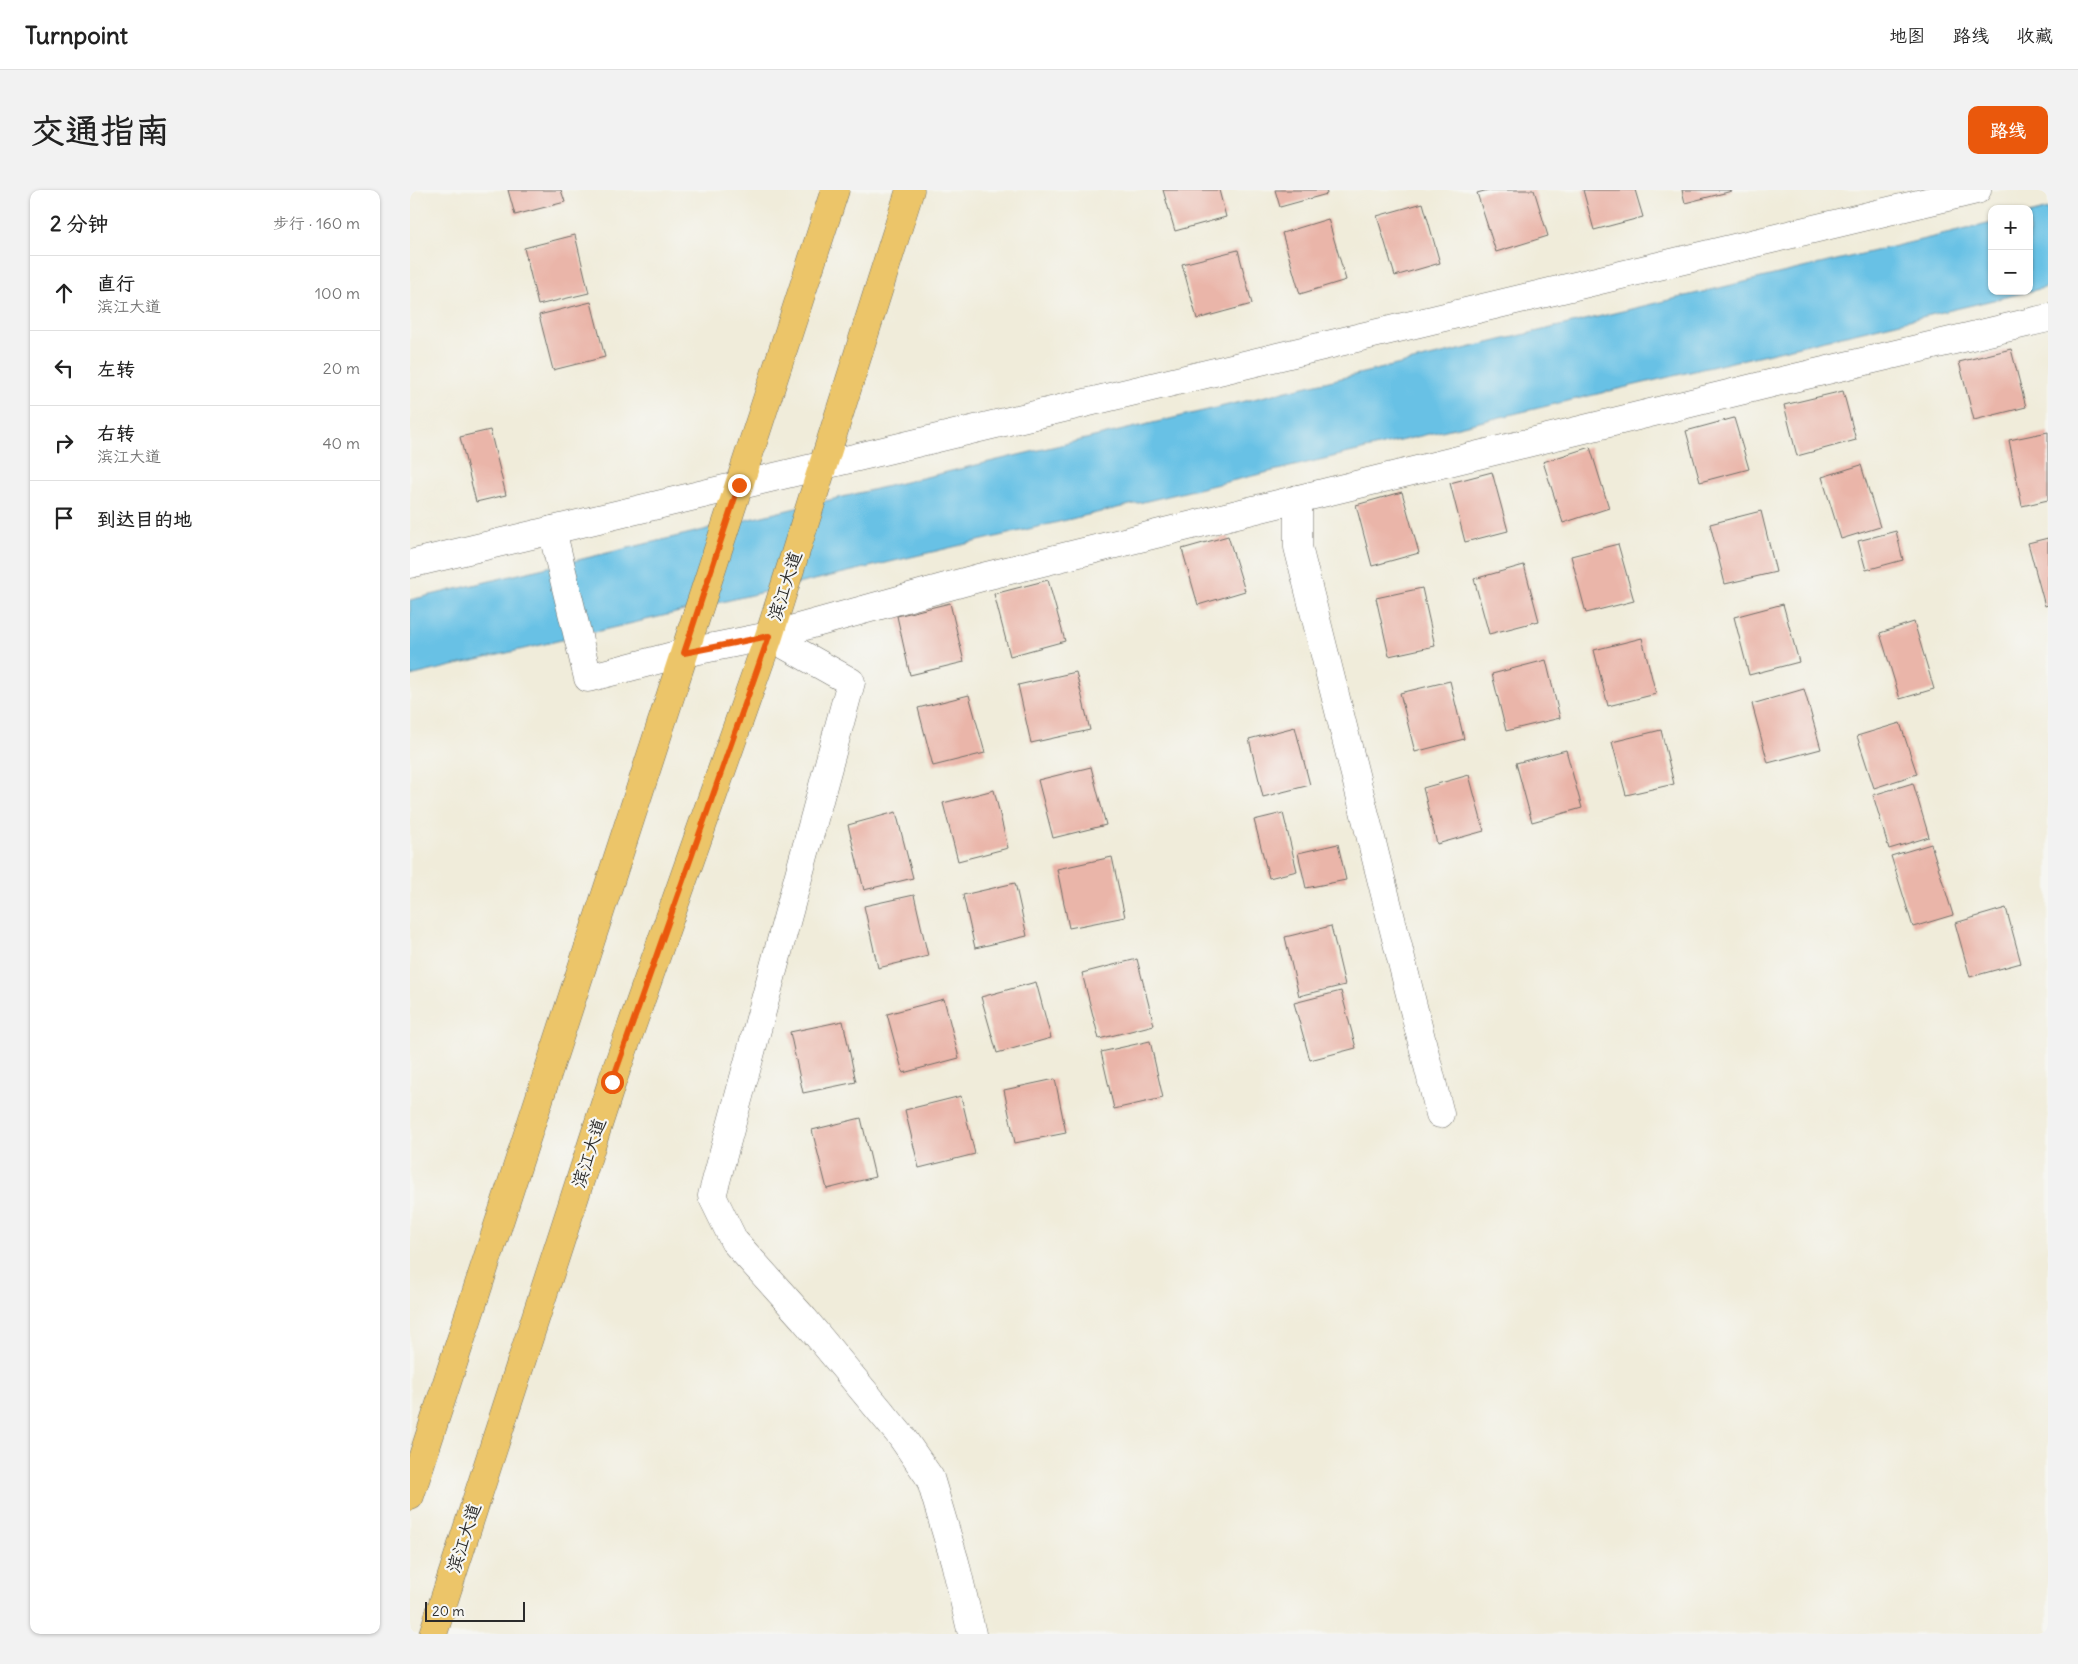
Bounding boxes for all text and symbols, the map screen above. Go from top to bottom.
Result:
text: Turnpoint [25,20,128,50]
text: 地图 [1889,24,1925,47]
text: 路线 [1953,24,1989,47]
text: 收藏 [2017,24,2053,47]
button: 路线 [1968,106,2048,154]
text: 交通指南 [30,108,170,152]
map controls [1988,205,2033,295]
button: + [1988,205,2033,250]
text: 2 分钟 [50,210,109,237]
text: 步行 · 160 m [273,213,360,233]
button: − [1988,250,2033,295]
text: 直行 [97,271,135,295]
icon: ahead [50,279,78,307]
text: 100 m [315,283,360,303]
text: 滨江大道 [97,296,161,316]
icon: left [50,354,78,382]
text: 左转 [97,357,135,381]
text: 20 m [323,358,360,378]
text: 右转 [97,421,135,445]
icon: right [50,429,78,457]
text: 40 m [322,433,360,453]
text: 滨江大道 [97,446,161,466]
route end [728,474,751,497]
icon: arrive [50,504,78,532]
text: 到达目的地 [97,507,192,531]
street label: 滨江大道 [762,548,807,624]
route start [601,1071,624,1094]
street label: 滨江大道 [566,1115,611,1191]
street label: 滨江大道 [441,1500,486,1576]
scale bar [425,1599,525,1622]
text: 20 m [432,1602,465,1620]

